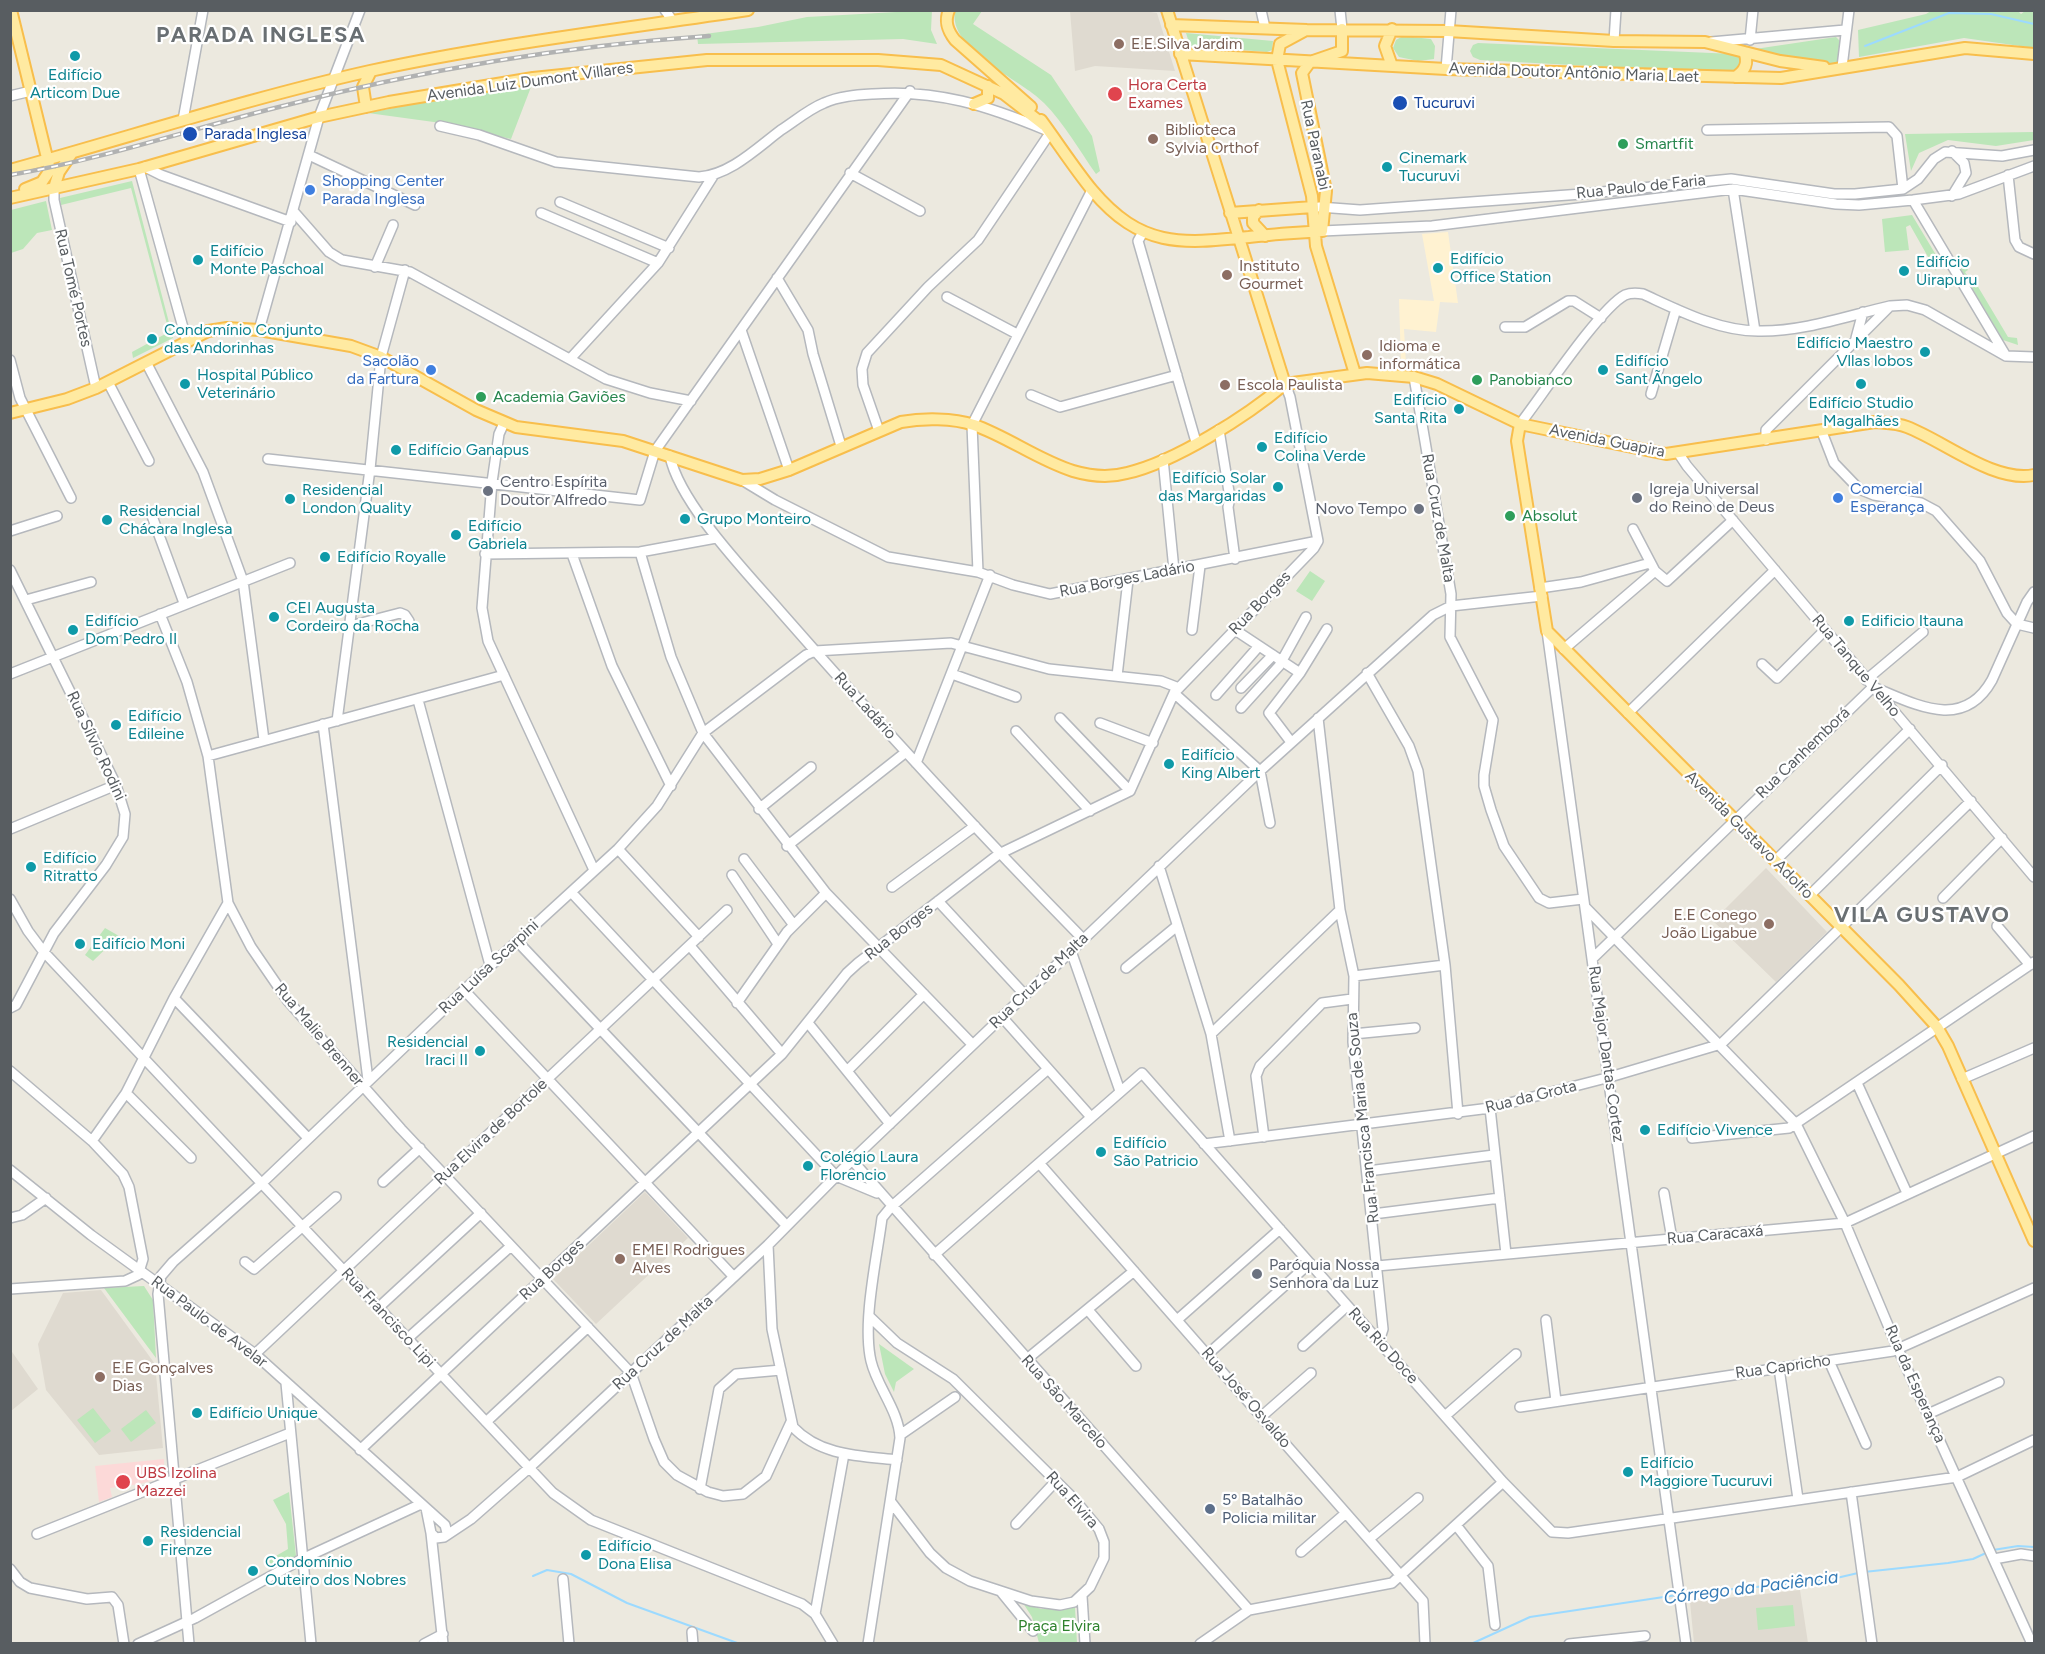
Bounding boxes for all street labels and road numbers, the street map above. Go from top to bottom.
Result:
street label: Avenida Luiz Dumont Villares [426,58,634,106]
street label: Avenida Doutor Antônio Maria Laet [1448,59,1700,87]
street label: Rua Paranabi [1296,98,1334,192]
street label: Rua Paulo de Faria [1575,171,1707,203]
street label: Rua Tomé Portes [50,227,96,349]
street label: Avenida Guapira [1547,420,1667,462]
street label: Rua Cruz de Malta [1417,452,1459,584]
street label: Rua Borges Ladário [1058,556,1196,602]
street label: Rua Borges [1225,567,1295,639]
street label: Rua Tanque Velho [1808,611,1904,721]
street label: Rua Ladário [830,669,900,743]
street label: Rua Sílvio Rodini [62,688,130,804]
street label: Rua Canhemborá [1752,703,1854,803]
street label: Avenida Gustavo Adolfo [1681,767,1817,903]
street label: Rua Borges [861,899,937,965]
street label: Rua Luísa Scarpini [435,916,543,1018]
street label: Rua Cruz de Malta [986,929,1092,1033]
street label: Rua Major Dantas Cortez [1584,964,1628,1144]
street label: Rua Malie Brenner [270,980,368,1090]
street label: Rua Francisca Maria de Souza [1342,1012,1384,1224]
street label: Rua Elvira de Bortole [430,1075,552,1189]
street label: Rua da Grota [1483,1076,1579,1118]
street label: Rua Caracaxá [1666,1221,1764,1249]
street label: Rua Borges [516,1235,588,1305]
street label: Rua Francisco Lipi [337,1264,439,1372]
street label: Rua Paulo de Avelar [147,1272,271,1372]
street label: Rua Cruz de Malta [609,1292,717,1394]
street label: Rua Rio Doce [1344,1304,1422,1388]
street label: Rua da Esperança [1880,1322,1950,1446]
street label: Rua José Osvaldo [1197,1344,1295,1452]
street label: Rua São Marcelo [1017,1351,1111,1453]
street label: Rua Capricho [1734,1351,1832,1383]
street label: Rua Elvira [1042,1468,1102,1532]

